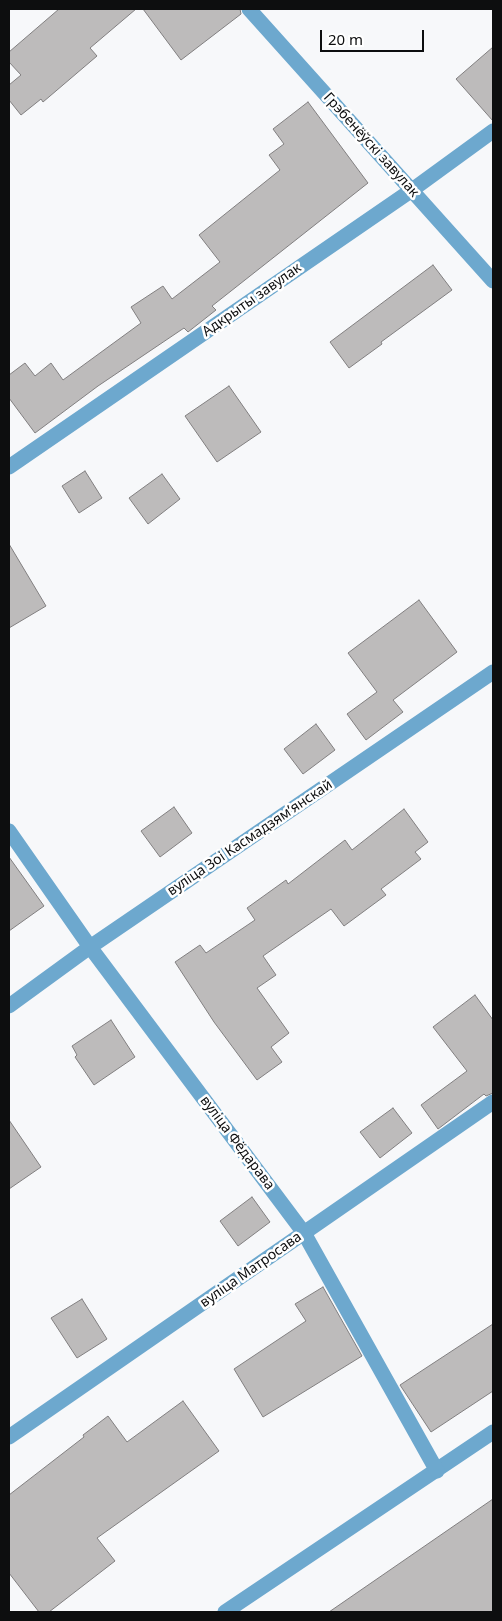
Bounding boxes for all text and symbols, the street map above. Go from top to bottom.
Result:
scale bar [322,20,426,52]
text: 20 m [328,29,363,49]
street label: Грэбенёўскі завулак [320,89,422,201]
street label: Адкрыты завулак [199,260,305,340]
street label: вуліца Зоі Касмадзямʼянскай [164,776,336,900]
street label: вуліца Фёдарава [196,1093,278,1193]
street label: вуліца Матросава [197,1229,305,1311]

